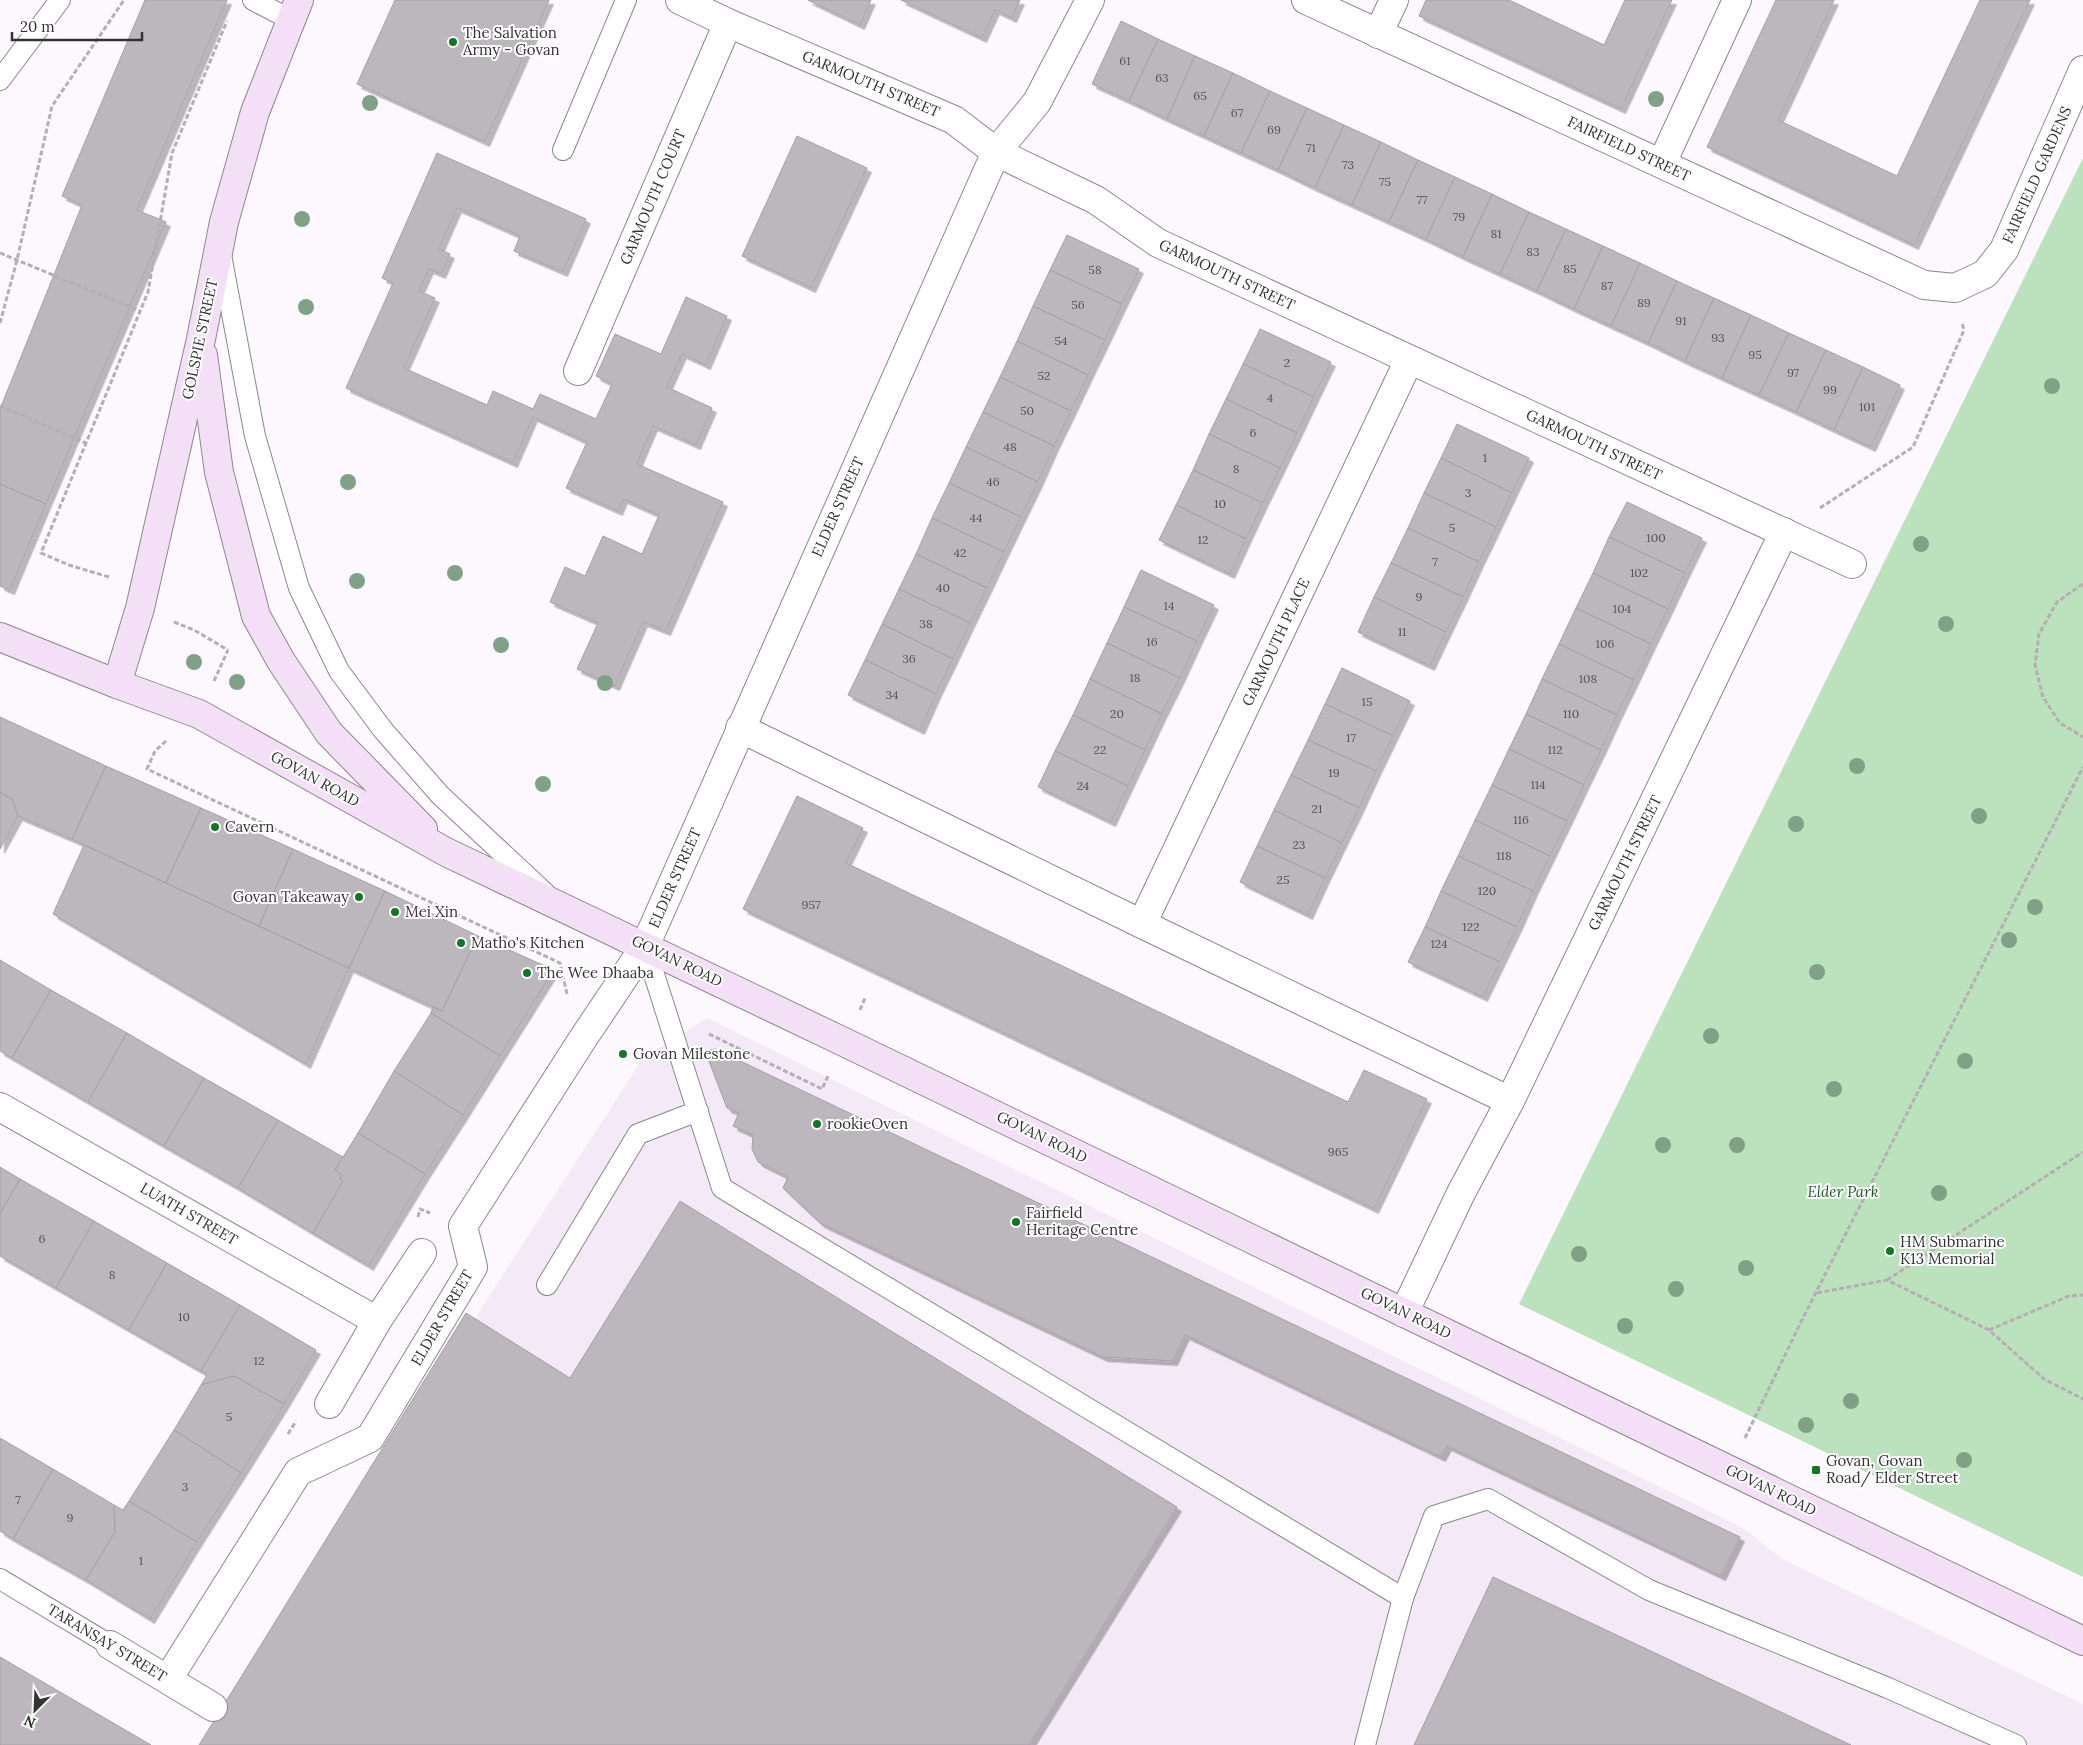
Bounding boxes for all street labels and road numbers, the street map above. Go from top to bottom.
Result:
street label: GARMOUTH STREET [799,46,943,121]
street label: FAIRFIELD GARDENS [1998,103,2075,246]
street label: FAIRFIELD STREET [1565,112,1694,186]
street label: GARMOUTH COURT [615,126,690,267]
street label: GARMOUTH STREET [1156,235,1299,315]
street label: GOLSPIE STREET [177,276,222,401]
street label: GARMOUTH STREET [1523,405,1666,485]
street label: ELDER STREET [807,453,868,560]
street label: GARMOUTH PLACE [1237,575,1314,709]
street label: GOVAN ROAD [268,746,363,811]
street label: GARMOUTH STREET [1584,792,1666,933]
street label: ELDER STREET [644,824,705,931]
street label: GOVAN ROAD [629,930,726,991]
street label: GOVAN ROAD [994,1106,1091,1167]
street label: LUATH STREET [137,1178,242,1249]
street label: ELDER STREET [406,1266,477,1369]
street label: GOVAN ROAD [1358,1282,1455,1343]
street label: GOVAN ROAD [1723,1459,1820,1520]
street label: TARANSAY STREET [44,1599,171,1686]

